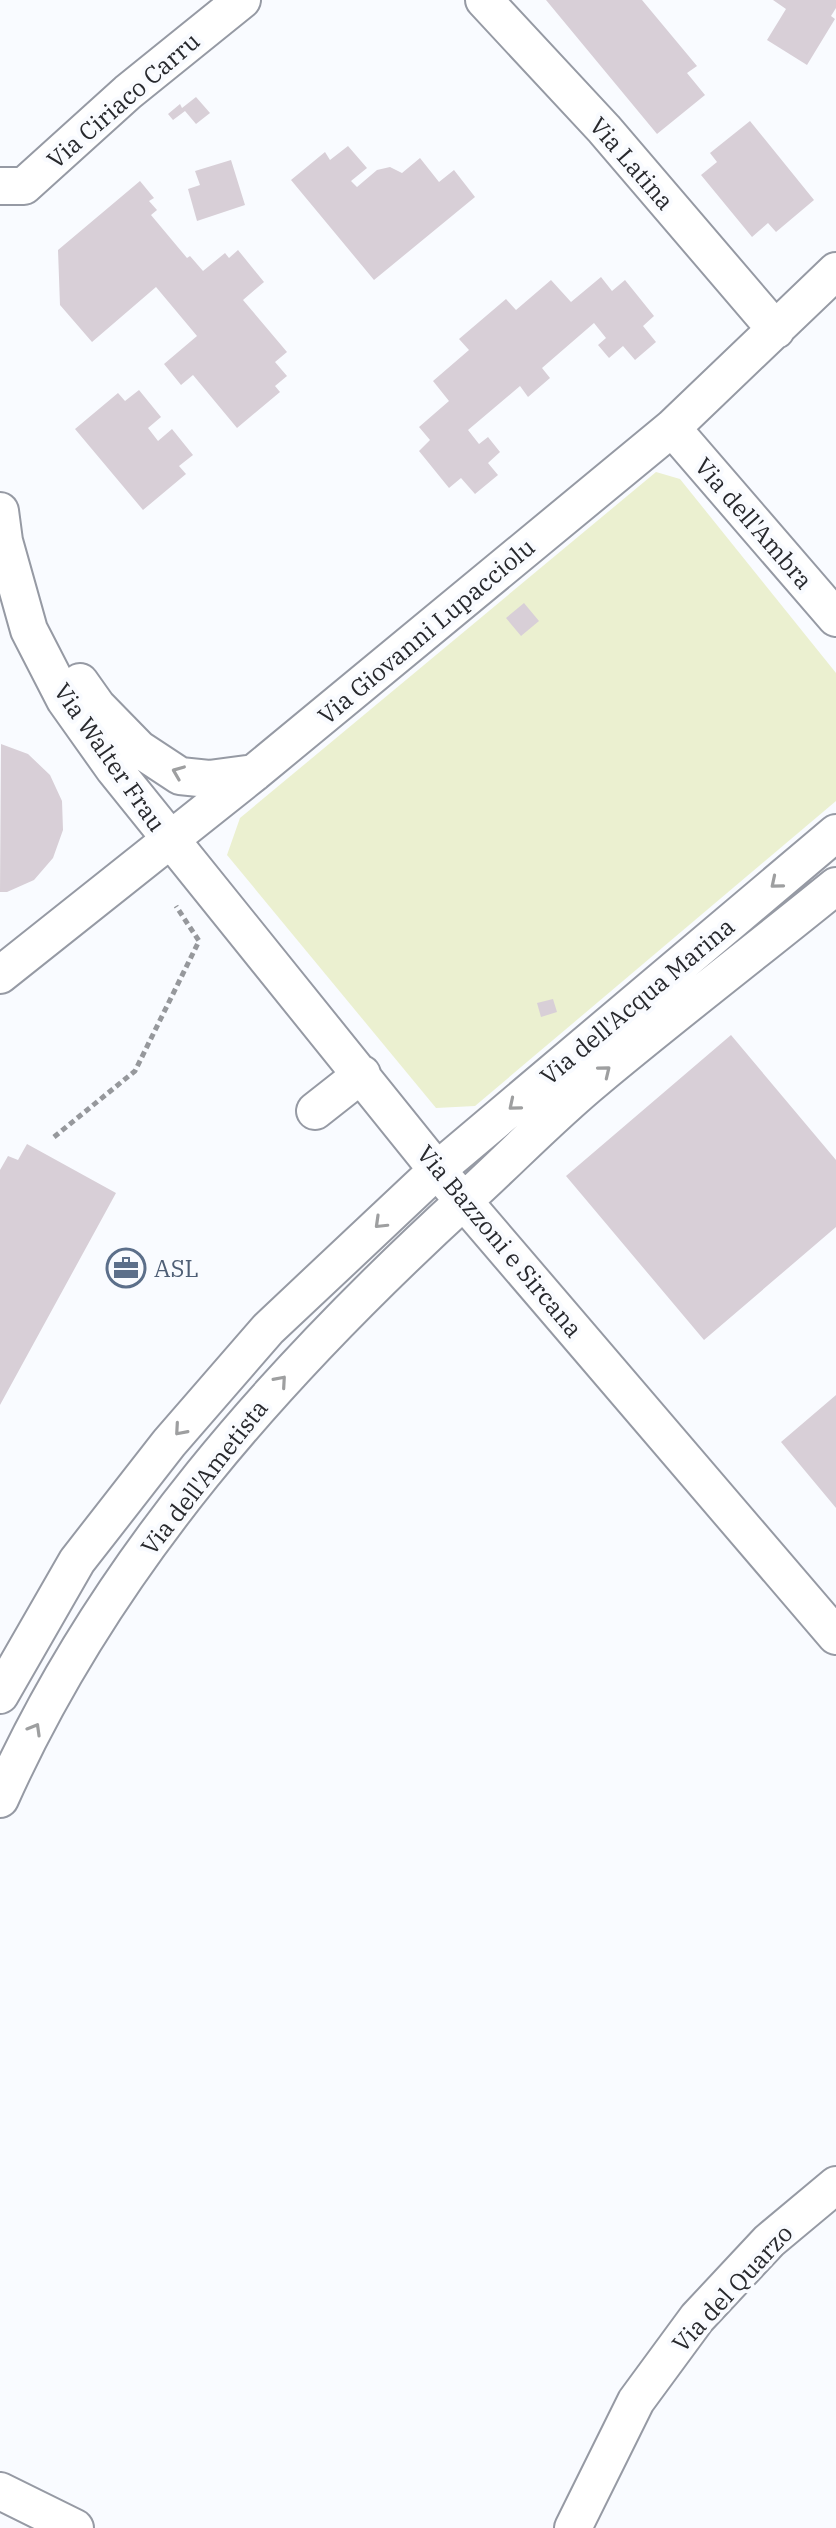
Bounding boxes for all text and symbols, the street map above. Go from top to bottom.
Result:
street label: Via Ciriaco Carru [40,25,206,175]
street label: Via Latina [583,110,681,216]
street label: Via dell'Ambra [688,450,820,596]
street label: Via Giovanni Lupacciolu [311,531,541,731]
street label: Via Walter Frau [47,676,173,838]
one-way arrow [172,765,186,782]
one-way arrow [771,873,786,888]
street label: Via dell'Acqua Marina [533,910,741,1092]
one-way arrow [596,1066,610,1081]
one-way arrow [509,1095,523,1110]
street label: Via Bazzoni e Sircana [410,1138,590,1344]
one-way arrow [375,1214,389,1228]
office icon: ASL [105,1247,147,1289]
place label: ASL [154,1252,199,1284]
one-way arrow [272,1375,286,1390]
street label: Via dell'Ametista [133,1393,275,1561]
one-way arrow [176,1420,190,1435]
one-way arrow [25,1723,41,1738]
street label: Via del Quarzo [665,2217,799,2359]

